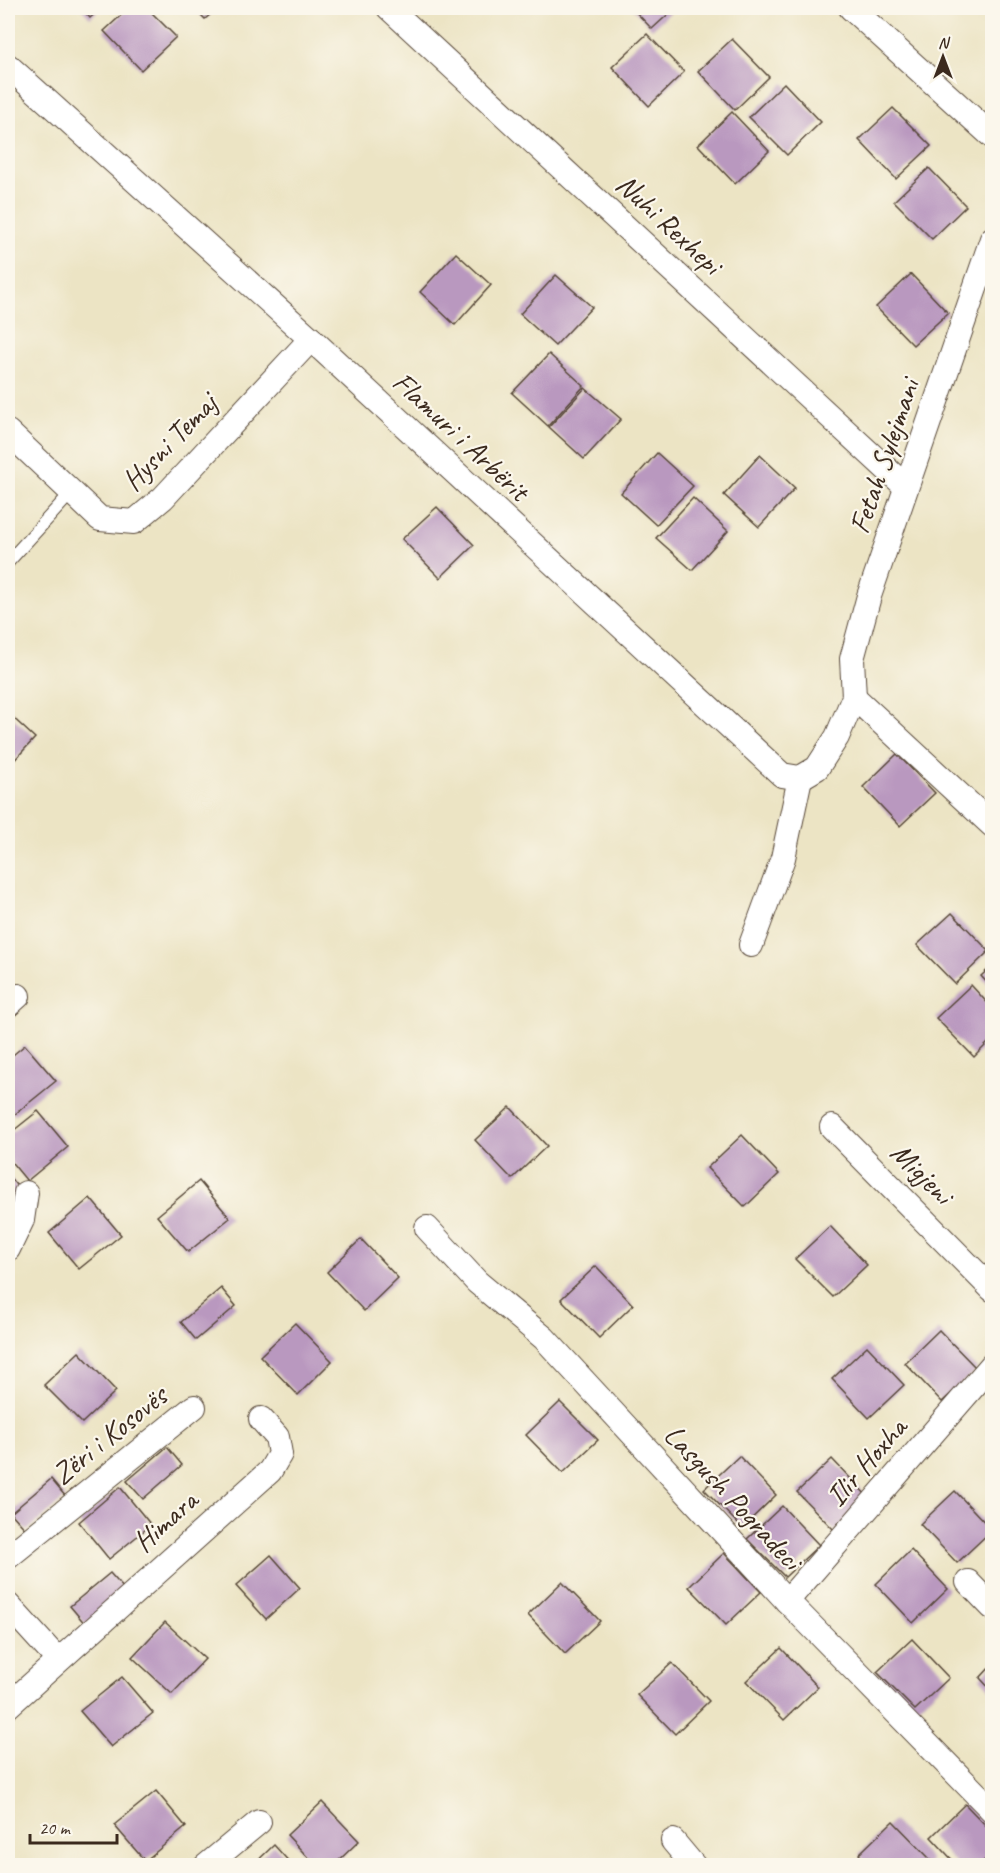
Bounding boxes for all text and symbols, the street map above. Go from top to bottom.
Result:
north arrow [913,27,973,87]
text: N [938,33,951,53]
street label: Nuhi Rexhepi [608,165,732,285]
street label: Flamuri i Arbërit [385,363,540,511]
street label: Fetah Sylejmani [840,371,929,538]
street label: Hysni Temaj [113,383,227,499]
street label: Migjeni [883,1134,964,1215]
street label: Zëri i Kosovës [44,1375,176,1493]
street label: Ilir Hoxha [817,1408,917,1514]
street label: Lasgush Pogradeci [656,1416,812,1580]
street label: Himara [125,1480,207,1560]
scale bar [30,1807,117,1845]
text: 20 m [39,1817,72,1839]

